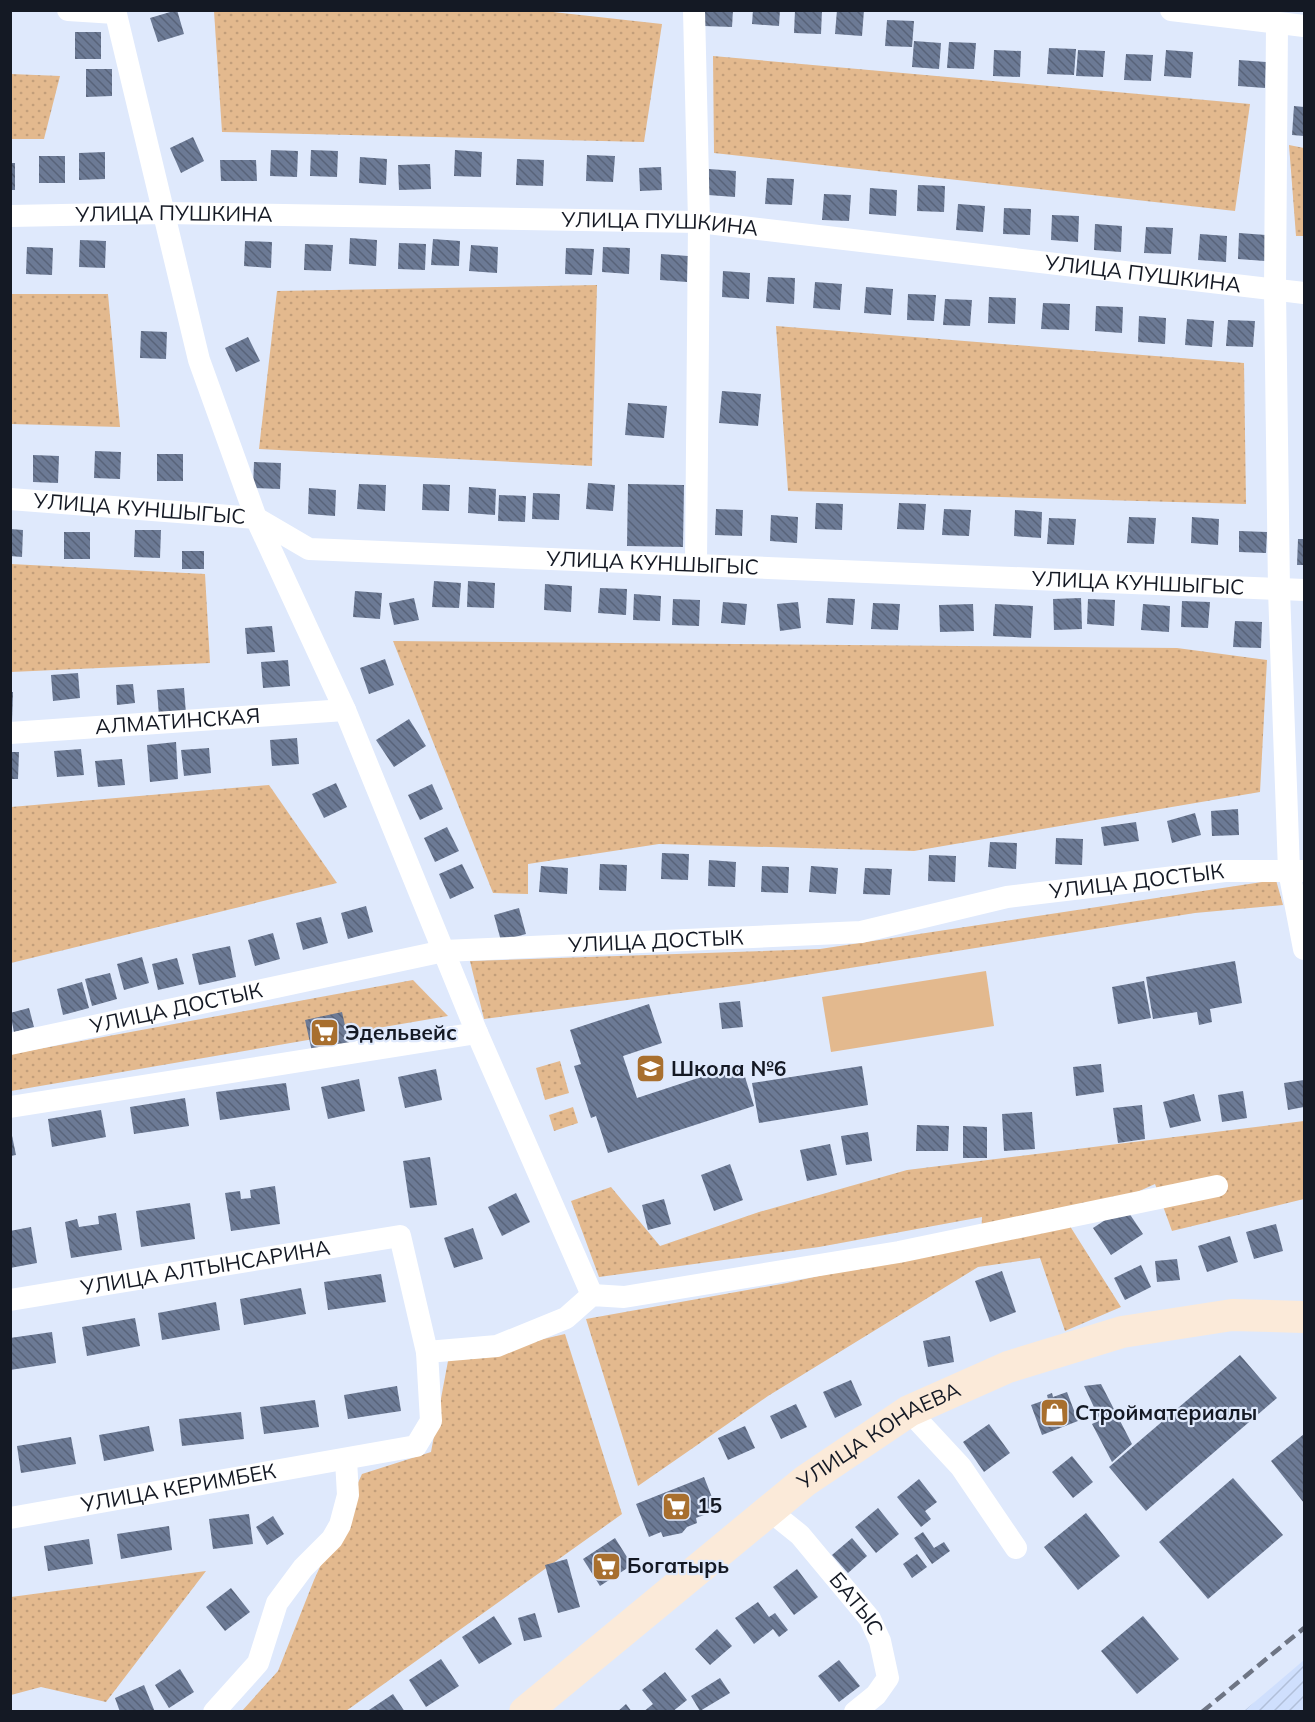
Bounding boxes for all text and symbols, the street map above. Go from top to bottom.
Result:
street label: УЛИЦА ПУШКИНА [74,199,273,227]
street label: УЛИЦА ПУШКИНА [560,206,760,241]
street label: УЛИЦА ПУШКИНА [1043,249,1243,298]
street label: УЛИЦА КУНШЫГЫС [32,487,247,529]
street label: УЛИЦА КУНШЫГЫС [545,545,759,580]
street label: УЛИЦА КУНШЫГЫС [1030,565,1245,600]
street label: АЛМАТИНСКАЯ [94,702,261,739]
street label: УЛИЦА ДОСТЫК [1047,857,1225,904]
street label: УЛИЦА ДОСТЫК [567,923,744,957]
street label: УЛИЦА ДОСТЫК [87,976,265,1039]
supermarket icon: Эдельвейс [308,1017,340,1049]
place label: Эдельвейс [345,1019,457,1045]
school or university icon: Школа №6 [634,1053,666,1085]
place label: Школа №6 [671,1055,786,1081]
street label: УЛИЦА АЛТЫНСАРИНА [78,1234,332,1300]
street label: УЛИЦА КОНАЕВА [791,1376,965,1495]
shop icon: Стройматериалы [1038,1397,1070,1429]
place label: Стройматериалы [1075,1399,1257,1425]
street label: УЛИЦА КЕРИМБЕК [78,1457,278,1517]
supermarket icon: 15 [660,1490,692,1522]
place label: 15 [697,1492,722,1518]
supermarket icon: Богатырь [590,1550,622,1582]
place label: Богатырь [627,1552,729,1578]
street label: БАТЫС [824,1566,890,1639]

